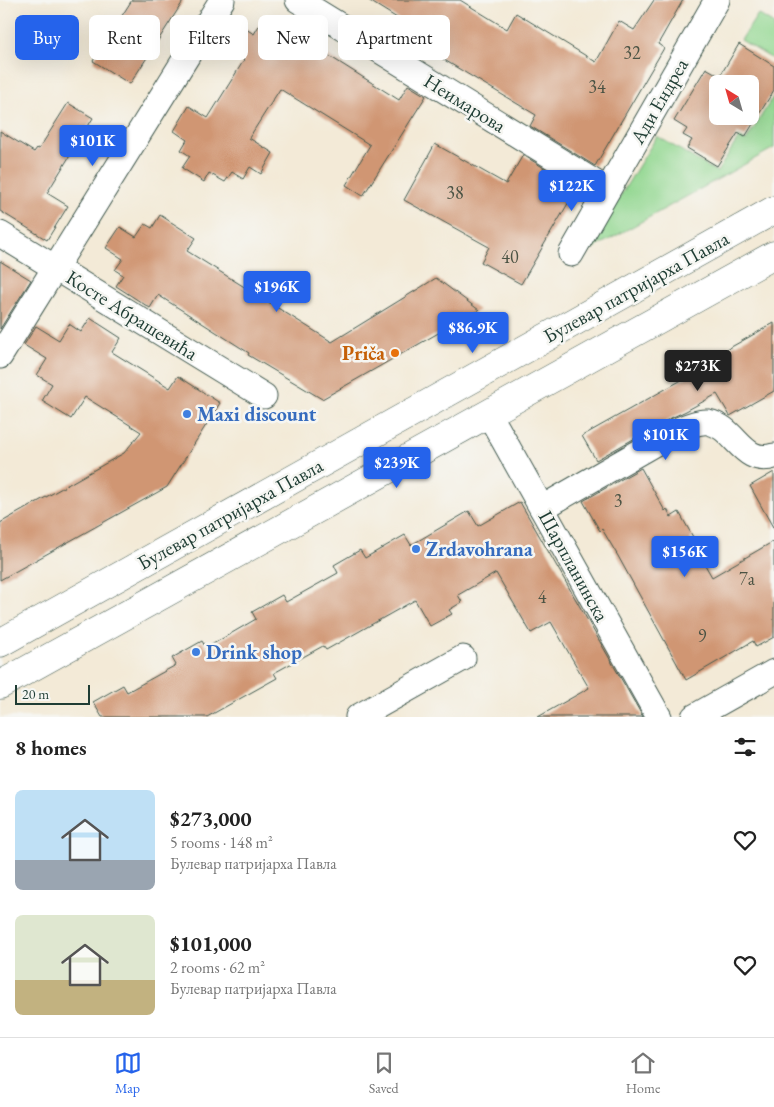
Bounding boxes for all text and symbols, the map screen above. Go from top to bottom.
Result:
chip: Buy [15,15,79,60]
chip: Rent [89,15,160,60]
chip: Filters [170,15,248,60]
chip: New [258,15,328,60]
chip: Apartment [338,15,450,60]
house number: 32 [623,41,641,64]
street label: Ади Ендреа [624,54,694,149]
street label: Неимарова [419,68,511,138]
house number: 34 [588,75,606,98]
north arrow [709,75,759,125]
map controls [709,75,759,125]
pin: $101K [58,124,128,167]
text: $101K [71,130,115,151]
pin: $122K [537,170,607,212]
text: $122K [550,175,594,196]
house number: 38 [446,181,464,204]
street label: Булевар патријарха Павла [539,225,733,349]
house number: 40 [501,245,519,268]
street label: Косте Абрашевића [61,264,203,366]
pin: $196K [242,270,312,313]
text: $196K [255,276,299,297]
pin: $86.9K [432,312,514,354]
text: $86.9K [449,317,497,338]
place label: Priča [342,340,385,366]
marker: Priča [389,347,401,359]
pin: $273K [663,350,733,392]
text: $273K [676,355,720,376]
place label: Maxi discount [197,401,317,427]
marker: Maxi discount [181,408,193,420]
pin: $101K [631,418,701,461]
text: $101K [644,424,688,445]
pin: $239K [362,446,432,489]
street label: Булевар патријарха Павла [133,452,327,576]
text: $239K [375,452,419,473]
house number: 3 [614,489,622,512]
street label: Шарпланинска [533,506,615,626]
place label: Zrdavohrana [426,536,533,562]
pin: $156K [650,536,720,578]
text: $156K [663,541,707,562]
marker: Zrdavohrana [410,543,422,555]
house number: 7a [739,567,756,590]
house number: 4 [538,585,547,608]
house number: 9 [698,624,707,647]
place label: Drink shop [206,639,302,665]
marker: Drink shop [190,646,202,658]
scale bar [15,682,90,705]
text: 20 m [22,685,49,703]
icon: filters [731,733,759,761]
text: 8 homes [15,734,87,761]
text: $273,000 [170,805,252,832]
icon: home [55,810,115,870]
icon: heart [731,826,759,854]
text: 5 rooms · 148 m² [170,832,273,853]
text: Булевар патријарха Павла [170,853,337,874]
text: $101,000 [170,930,252,957]
icon: home [55,935,115,995]
icon: heart [731,951,759,979]
text: 2 rooms · 62 m² [170,957,265,978]
text: Булевар патријарха Павла [170,978,337,999]
tab: Map [114,1049,142,1097]
tab: Saved [369,1049,399,1097]
tab: Home [626,1049,660,1097]

